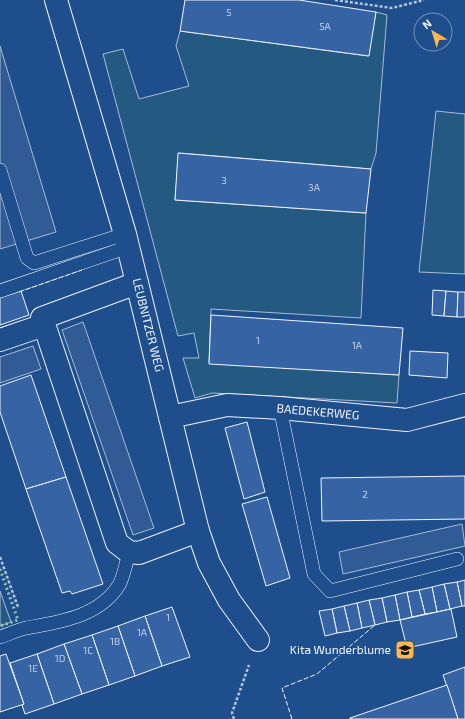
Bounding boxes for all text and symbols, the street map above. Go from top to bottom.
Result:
house number: 5 [226,6,232,18]
north arrow [413,12,453,52]
text: N [419,16,434,31]
house number: 5A [319,20,332,32]
house number: 3 [221,174,227,186]
house number: 3A [308,181,321,193]
street label: LEUBNITZER WEG [131,277,167,373]
house number: 1 [256,334,260,346]
house number: 1A [352,339,363,351]
street label: BAEDEKERWEG [276,400,360,422]
house number: 2 [362,488,368,500]
house number: 1 [166,611,170,623]
house number: 1A [137,626,148,638]
house number: 1B [110,635,120,647]
school or university icon: Kita Wunderblume [394,639,416,661]
place label: Kita Wunderblume [290,642,391,656]
house number: 1C [83,644,93,656]
house number: 1D [55,652,66,664]
house number: 1E [28,662,38,674]

